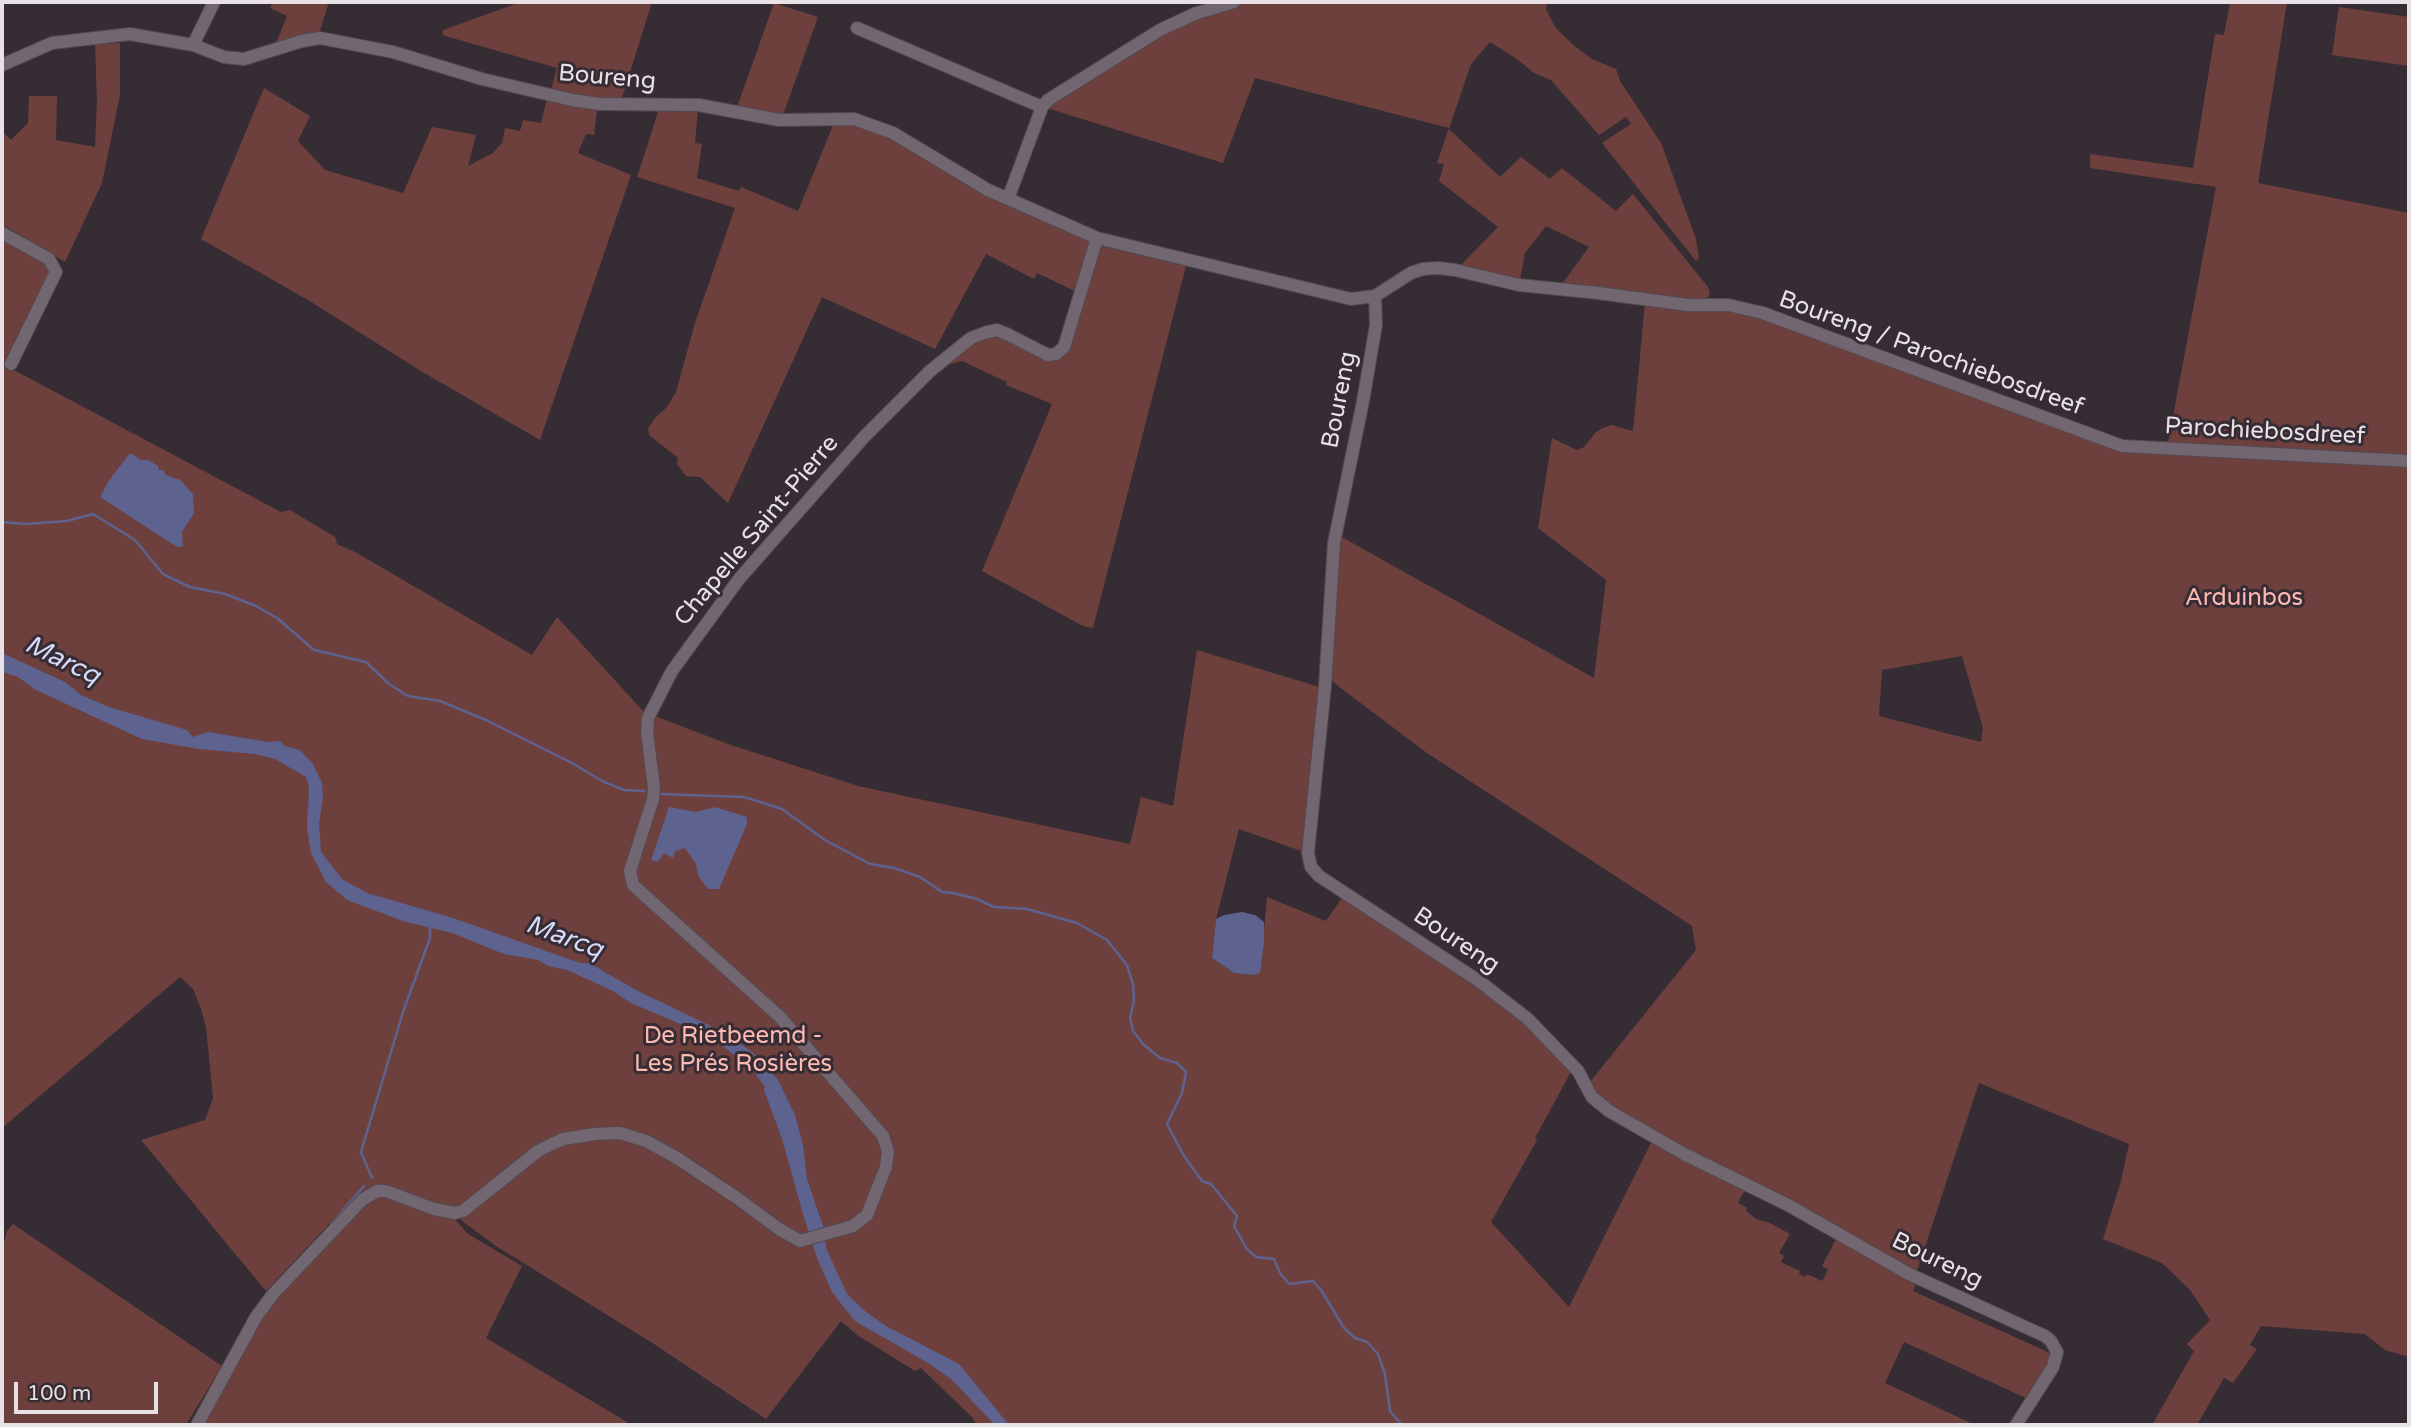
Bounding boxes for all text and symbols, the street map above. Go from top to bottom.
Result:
street label: Boureng [557,59,657,97]
street label: Boureng / Parochiebosdreef [1775,285,2087,423]
street label: Boureng [1317,349,1363,451]
street label: Parochiebosdreef [2164,412,2366,452]
street label: Chapelle Saint-Pierre [669,430,845,632]
park label: Arduinbos [2185,585,2303,613]
water label: Marcq [19,630,105,692]
street label: Boureng [1407,902,1505,980]
water label: Marcq [521,910,607,966]
park label: De Rietbeemd - Les Prés Rosières [634,1023,832,1079]
street label: Boureng [1887,1227,1987,1295]
scale bar [18,1368,161,1412]
text: 100 m [27,1381,91,1406]

